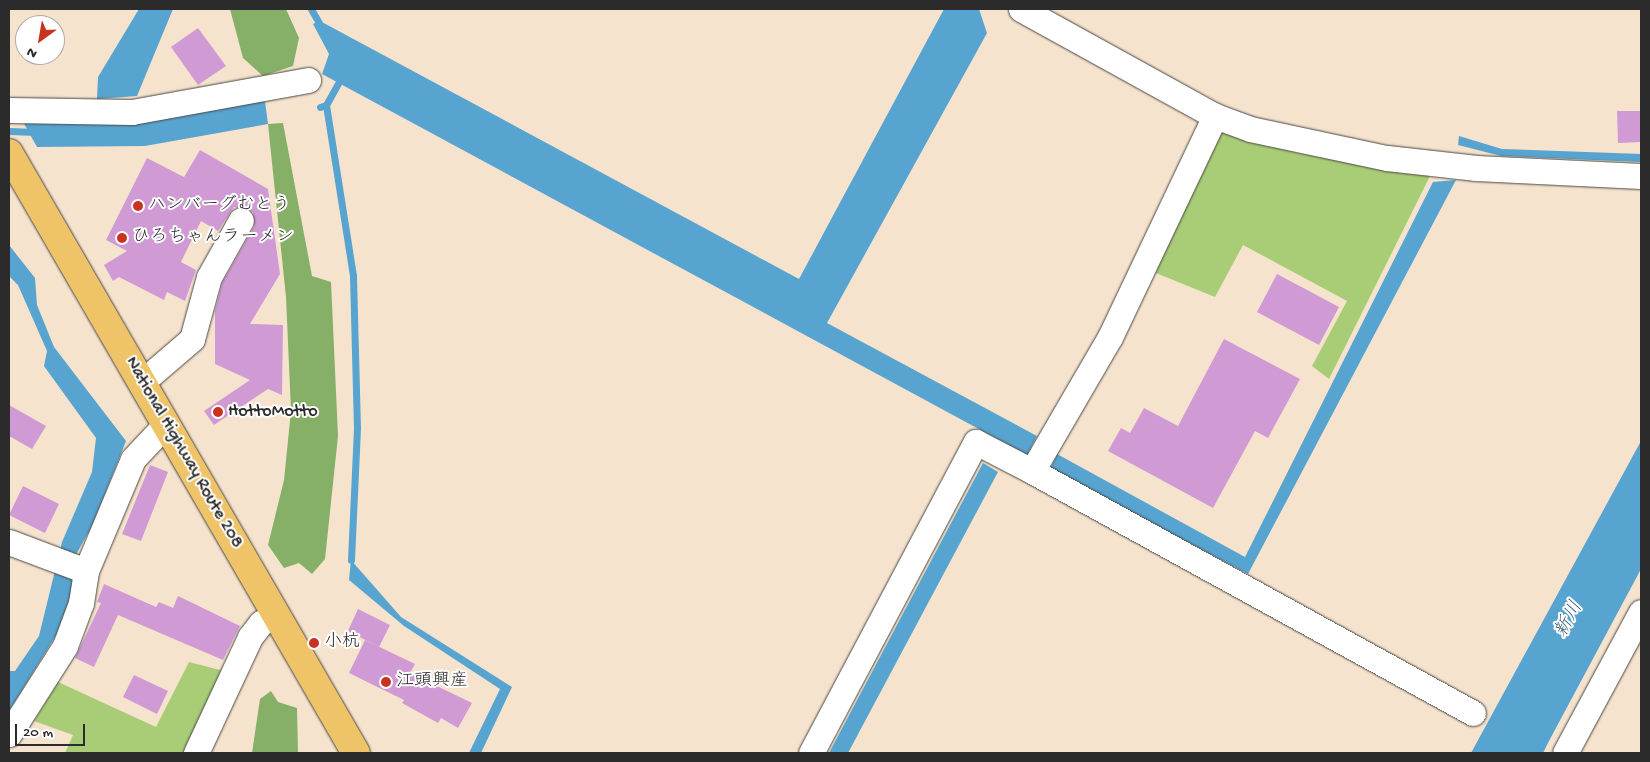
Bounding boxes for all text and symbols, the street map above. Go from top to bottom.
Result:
north arrow [15,15,65,65]
text: N [24,43,41,62]
place label: ハンバーグむとう [148,195,292,217]
marker: ハンバーグむとう [132,200,144,212]
place label: ひろちゃんラーメン [132,227,294,249]
marker: ひろちゃんラーメン [116,232,128,244]
street label: National Highway Route 208 [119,354,247,552]
place label: HottoMotto [228,401,318,423]
marker: HottoMotto [212,406,224,418]
water label: 新川 [1551,598,1589,642]
place label: 小杭 [324,632,360,654]
marker: 小杭 [308,637,320,649]
place label: 江頭興産 [396,671,468,693]
marker: 江頭興産 [380,676,392,688]
scale bar [18,714,88,746]
text: 20 m [23,724,53,742]

